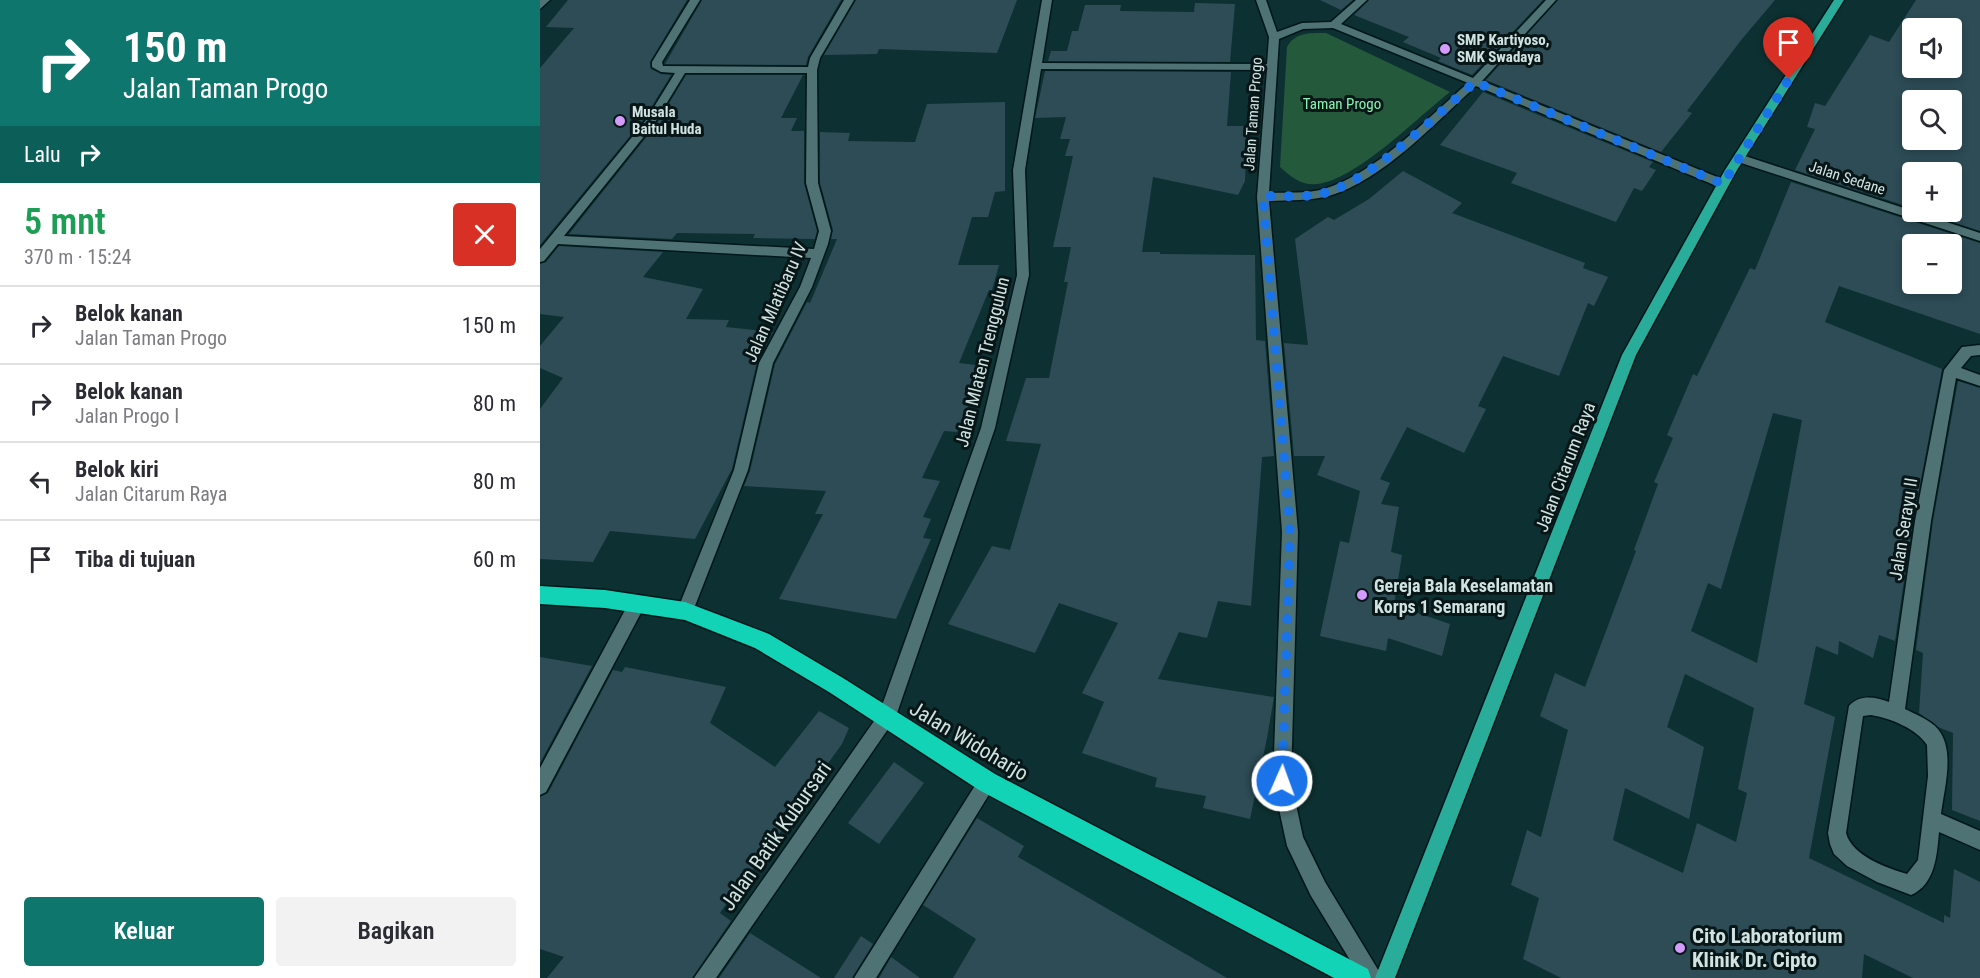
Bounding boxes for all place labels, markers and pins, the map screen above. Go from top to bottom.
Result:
pin [1763,17,1814,79]
place label: SMP Kartiyoso, SMK Swadaya [1457,31,1550,66]
marker: SMP Kartiyoso, SMK Swadaya [1438,42,1452,56]
place label: Musala Baitul Huda [632,103,702,138]
marker: Musala Baitul Huda [613,114,627,128]
place label: Gereja Bala Keselamatan Korps 1 Semarang [1374,575,1553,617]
marker: Gereja Bala Keselamatan Korps 1 Semarang [1355,588,1369,602]
place label: Cito Laboratorium Klinik Dr. Cipto [1692,924,1843,972]
marker: Cito Laboratorium Klinik Dr. Cipto [1673,941,1687,955]

